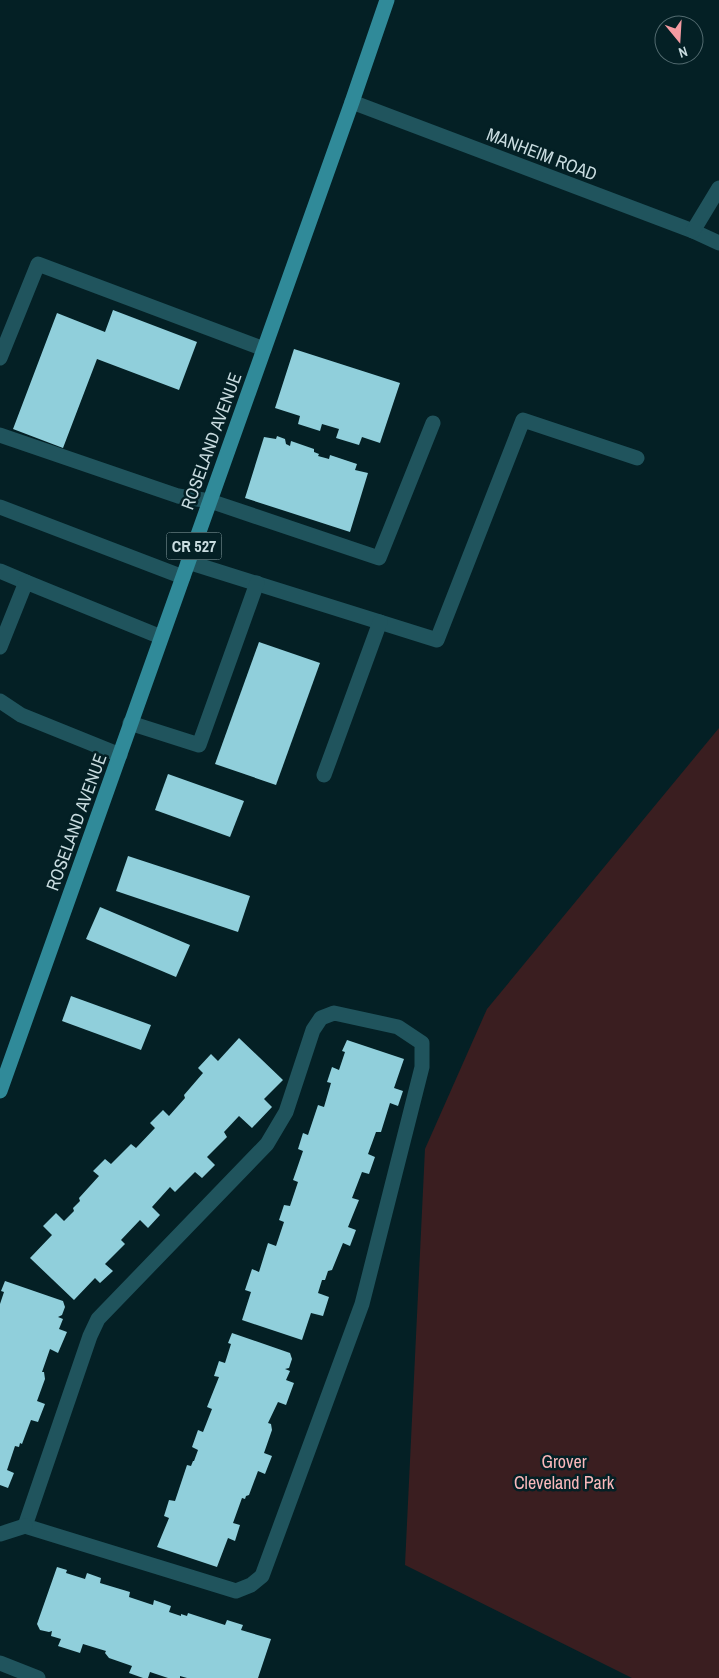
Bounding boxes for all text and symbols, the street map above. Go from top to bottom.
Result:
north arrow [654,15,704,65]
text: N [676,43,690,62]
street label: MANHEIM ROAD [483,121,601,187]
street label: ROSELAND AVENUE [175,369,247,513]
road number: CR 527 [166,532,222,560]
street label: ROSELAND AVENUE [40,750,112,894]
park label: Grover Cleveland Park [514,1449,615,1495]

